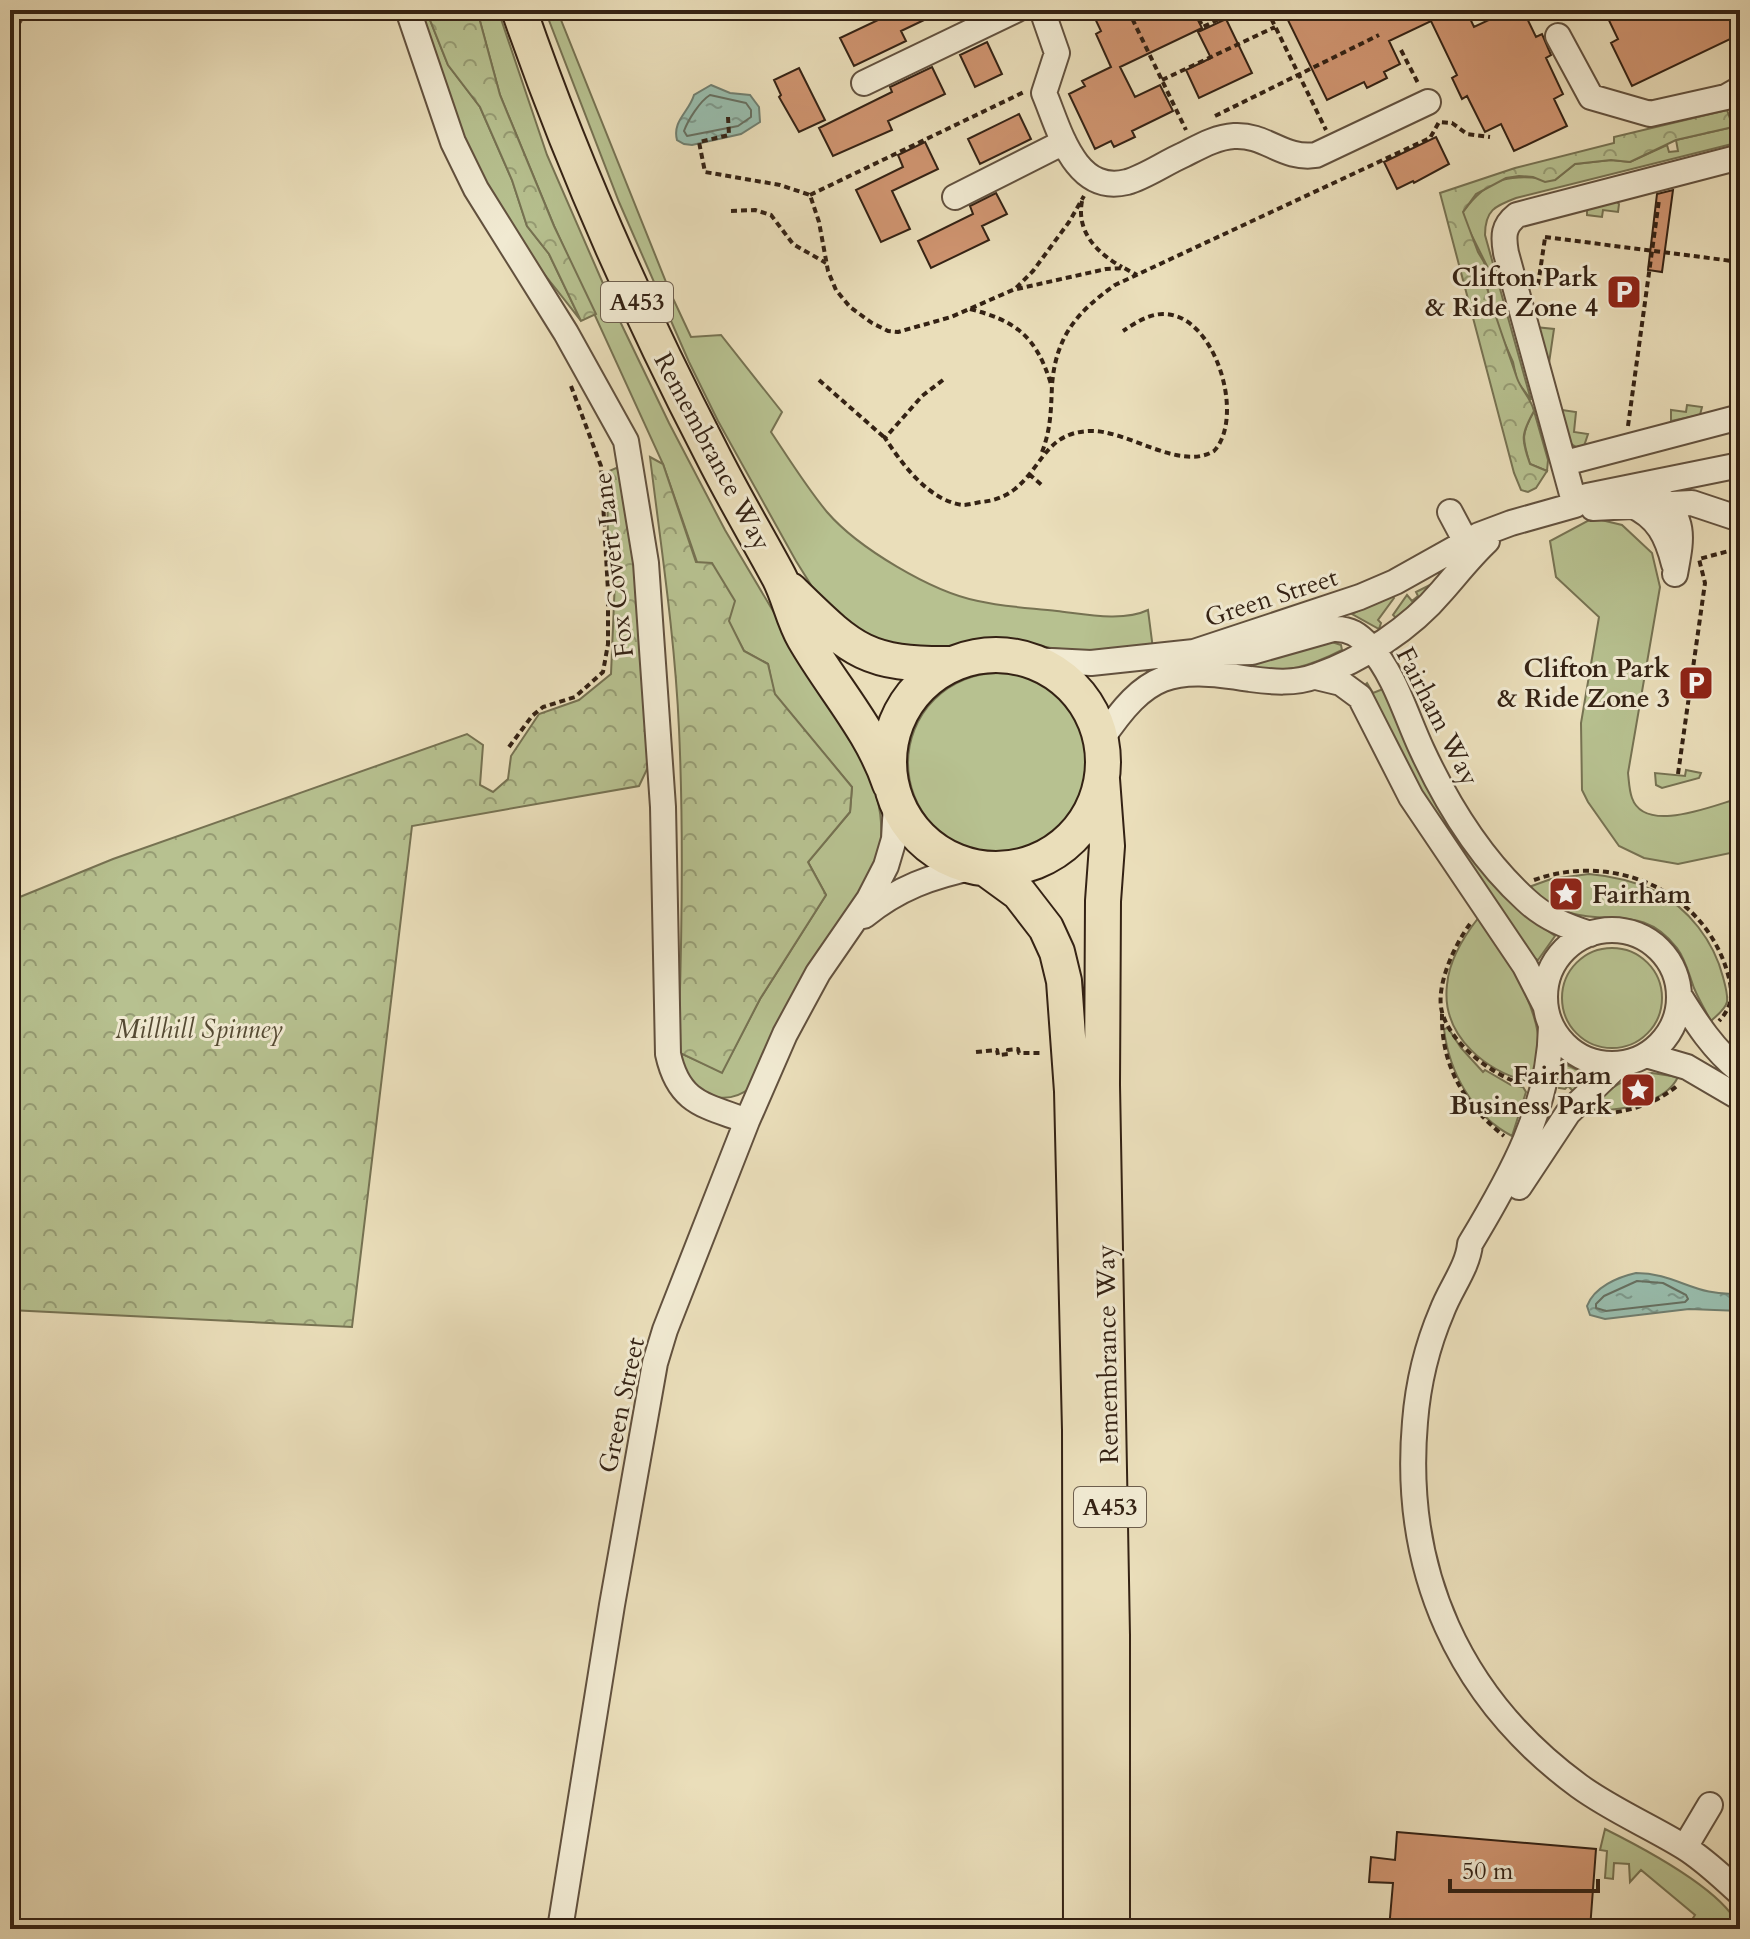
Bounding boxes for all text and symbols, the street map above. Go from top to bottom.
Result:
place label: Clifton Park & Ride Zone 4 [1425,260,1599,325]
parking icon: Clifton Park & Ride Zone 4 [1605,273,1643,311]
road number: A453 [601,282,673,322]
street label: Remembrance Way [646,346,780,557]
street label: Fox Covert Lane [585,471,642,659]
street label: Green Street [1200,560,1342,635]
street label: Fairham Way [1388,641,1488,792]
place label: Clifton Park & Ride Zone 3 [1497,651,1671,716]
parking icon: Clifton Park & Ride Zone 3 [1677,664,1715,702]
place icon: Fairham [1547,875,1585,913]
place label: Fairham [1592,877,1691,912]
park label: Millhill Spinney [115,1012,283,1047]
place label: Fairham Business Park [1449,1058,1613,1123]
place icon: Fairham Business Park [1619,1071,1657,1109]
street label: Remembrance Way [1088,1244,1127,1464]
street label: Green Street [590,1334,653,1476]
road number: A453 [1074,1487,1146,1527]
scale bar [1450,1843,1598,1893]
text: 50 m [1462,1855,1514,1888]

